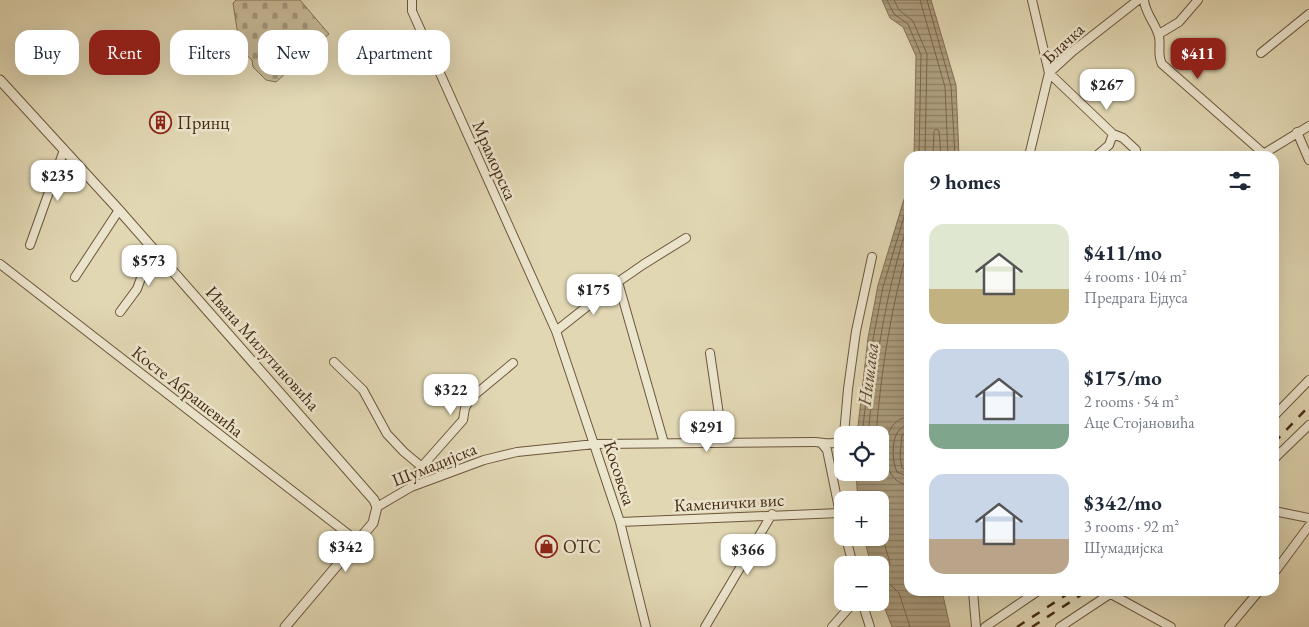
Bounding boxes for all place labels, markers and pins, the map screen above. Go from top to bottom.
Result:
pin: $411 [1168,38,1228,80]
pin: $267 [1077,68,1137,111]
building icon: Принц [149,110,173,134]
place label: Принц [177,111,230,134]
pin: $235 [28,160,88,202]
pin: $573 [119,244,179,287]
pin: $175 [564,274,624,316]
pin: $322 [421,374,481,416]
pin: $291 [677,410,737,453]
pin: $342 [316,530,376,573]
shop icon: OTC [535,534,559,558]
pin: $366 [718,534,778,576]
place label: OTC [563,535,601,558]

